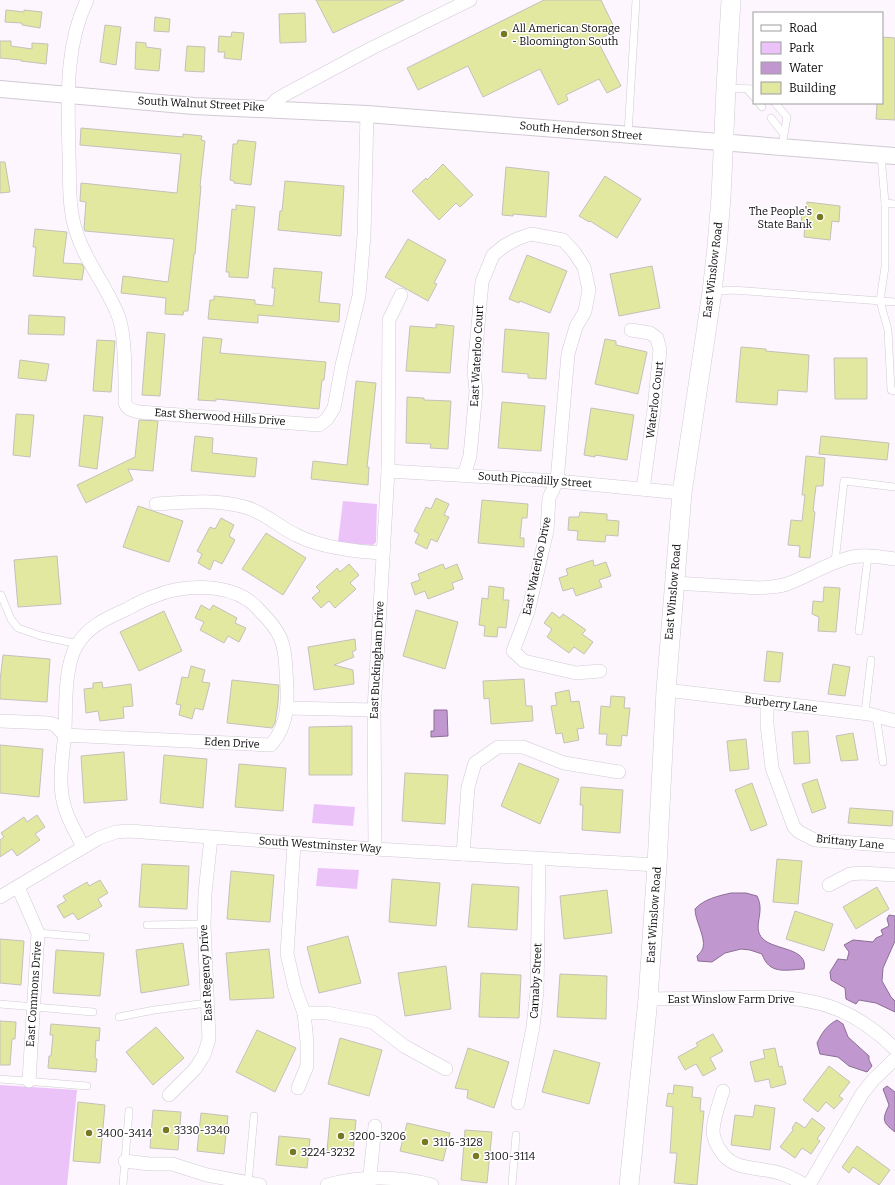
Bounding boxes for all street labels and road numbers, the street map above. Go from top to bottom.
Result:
street label: South Walnut Street Pike [137,94,265,114]
street label: South Henderson Street [519,119,643,143]
street label: East Winslow Road [701,221,725,319]
street label: East Waterloo Court [468,305,486,407]
street label: Waterloo Court [644,361,666,439]
street label: East Sherwood Hills Drive [154,406,286,428]
street label: South Piccadilly Street [478,470,592,490]
street label: East Waterloo Drive [520,516,554,616]
street label: East Winslow Road [662,543,684,641]
street label: East Buckingham Drive [367,601,387,719]
street label: Burberry Lane [744,693,818,715]
street label: Eden Drive [204,735,260,751]
street label: Brittany Lane [815,832,885,852]
street label: South Westminster Way [258,834,382,856]
street label: East Winslow Road [644,866,664,964]
street label: East Regency Drive [197,924,215,1022]
street label: East Commons Drive [24,941,44,1047]
street label: Carnaby Street [528,943,544,1019]
street label: East Winslow Farm Drive [667,993,795,1006]

